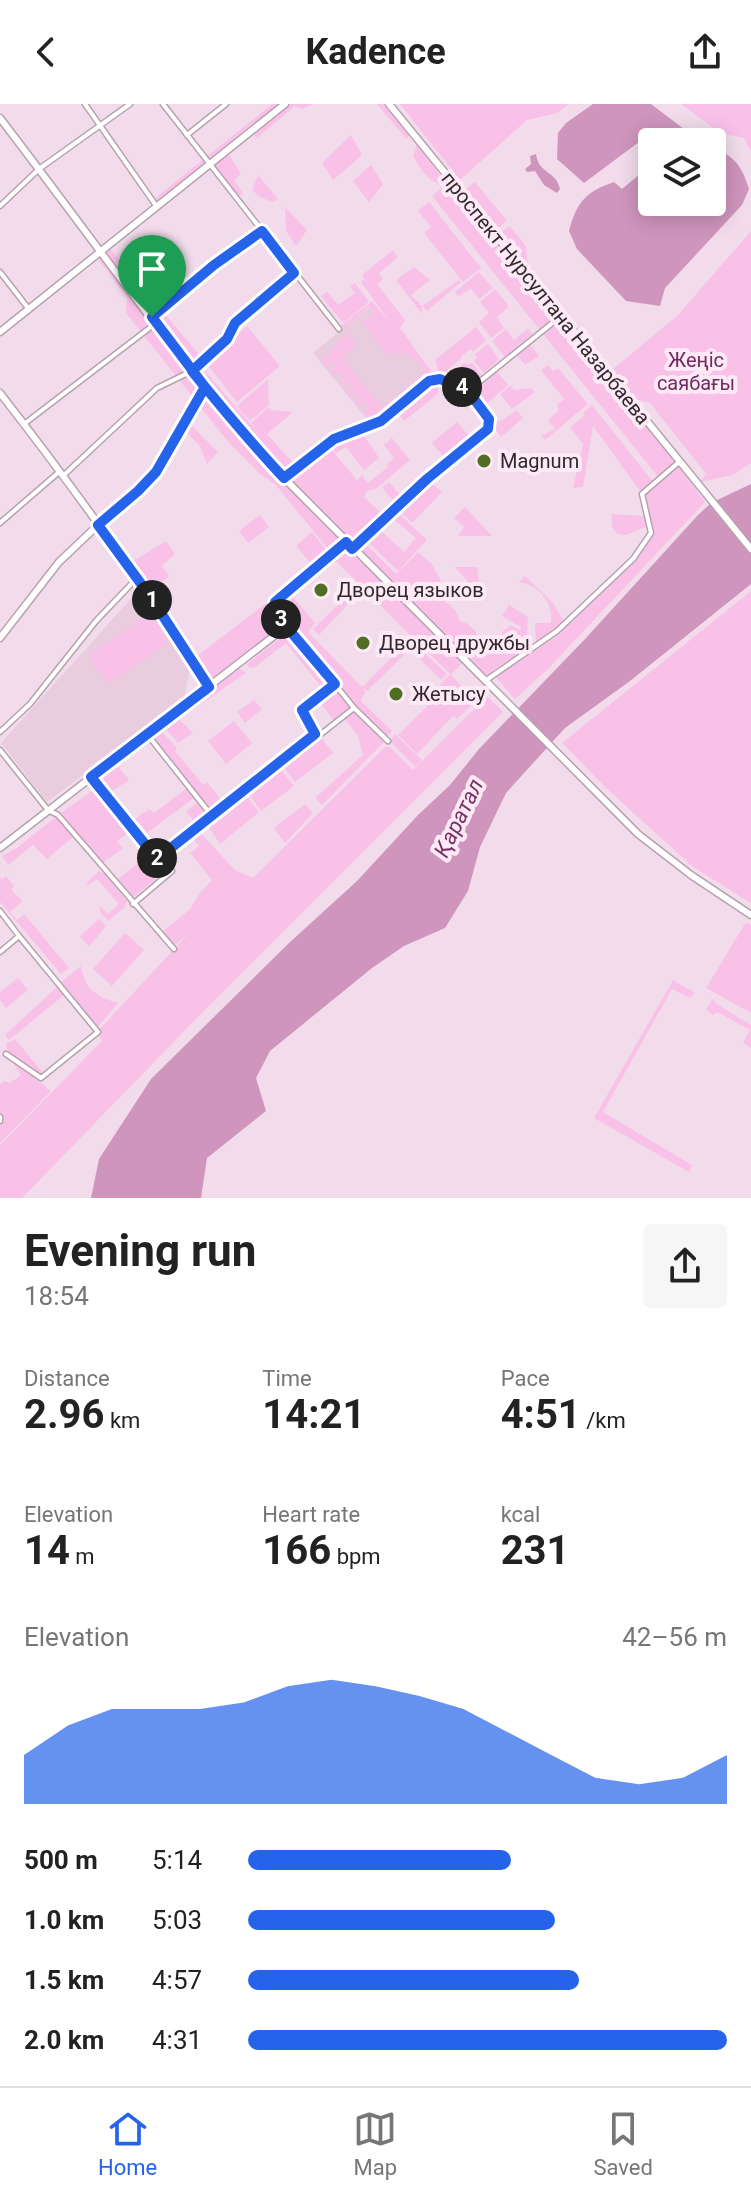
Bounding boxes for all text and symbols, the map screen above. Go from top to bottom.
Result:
icon: back [24,30,68,74]
icon: share [683,30,727,74]
text: Kadence [305,31,446,73]
map controls [638,128,726,216]
button: layers [638,128,726,216]
street label: проспект Нурсултана Назарбаева [437,167,655,429]
pin [118,235,186,317]
icon: arrive [130,247,174,291]
park label: Жеңіс саябағы [657,348,735,395]
pin: 4 [442,367,482,407]
text: 4 [456,374,468,399]
place label: Magnum [500,449,579,473]
marker: Magnum [475,452,493,470]
place label: Дворец языков [337,578,484,602]
pin: 1 [132,580,172,620]
marker: Дворец языков [312,581,330,599]
text: 1 [146,587,158,612]
pin: 3 [261,599,301,639]
text: 3 [275,606,287,631]
place label: Дворец дружбы [379,631,530,655]
marker: Дворец дружбы [354,634,372,652]
place label: Жетысу [412,682,486,706]
marker: Жетысу [387,685,405,703]
water label: Қаратал [429,775,488,862]
pin: 2 [137,838,177,878]
text: 2 [151,845,163,870]
button: share [643,1224,727,1308]
text: Evening run [24,1225,256,1277]
text: 18:54 [24,1281,89,1311]
text: Distance [24,1366,110,1391]
text: Time [262,1366,312,1391]
text: Pace [501,1366,550,1391]
text: 2.96 [24,1391,104,1438]
text: 14:21 [262,1391,365,1438]
text: 4:51 [501,1391,581,1438]
text: km [104,1408,140,1433]
text: /km [581,1408,626,1433]
text: Elevation [24,1502,113,1527]
text: Heart rate [262,1502,360,1527]
text: kcal [501,1502,540,1527]
text: 14 [24,1527,70,1574]
text: 166 [262,1527,331,1574]
text: 231 [501,1527,570,1574]
text: m [70,1544,95,1569]
text: bpm [331,1544,381,1569]
text: Elevation [24,1622,129,1652]
text: 42–56 m [622,1622,727,1652]
text: 500 m [24,1845,98,1875]
text: 5:14 [152,1845,202,1875]
text: 1.0 km [24,1905,104,1935]
text: 5:03 [152,1905,202,1935]
text: 1.5 km [24,1965,104,1995]
text: 4:57 [152,1965,202,1995]
text: 2.0 km [24,2025,104,2055]
text: 4:31 [152,2025,202,2055]
tab: Home [98,2107,157,2180]
tab: Map [353,2107,397,2180]
tab: Saved [593,2107,653,2180]

